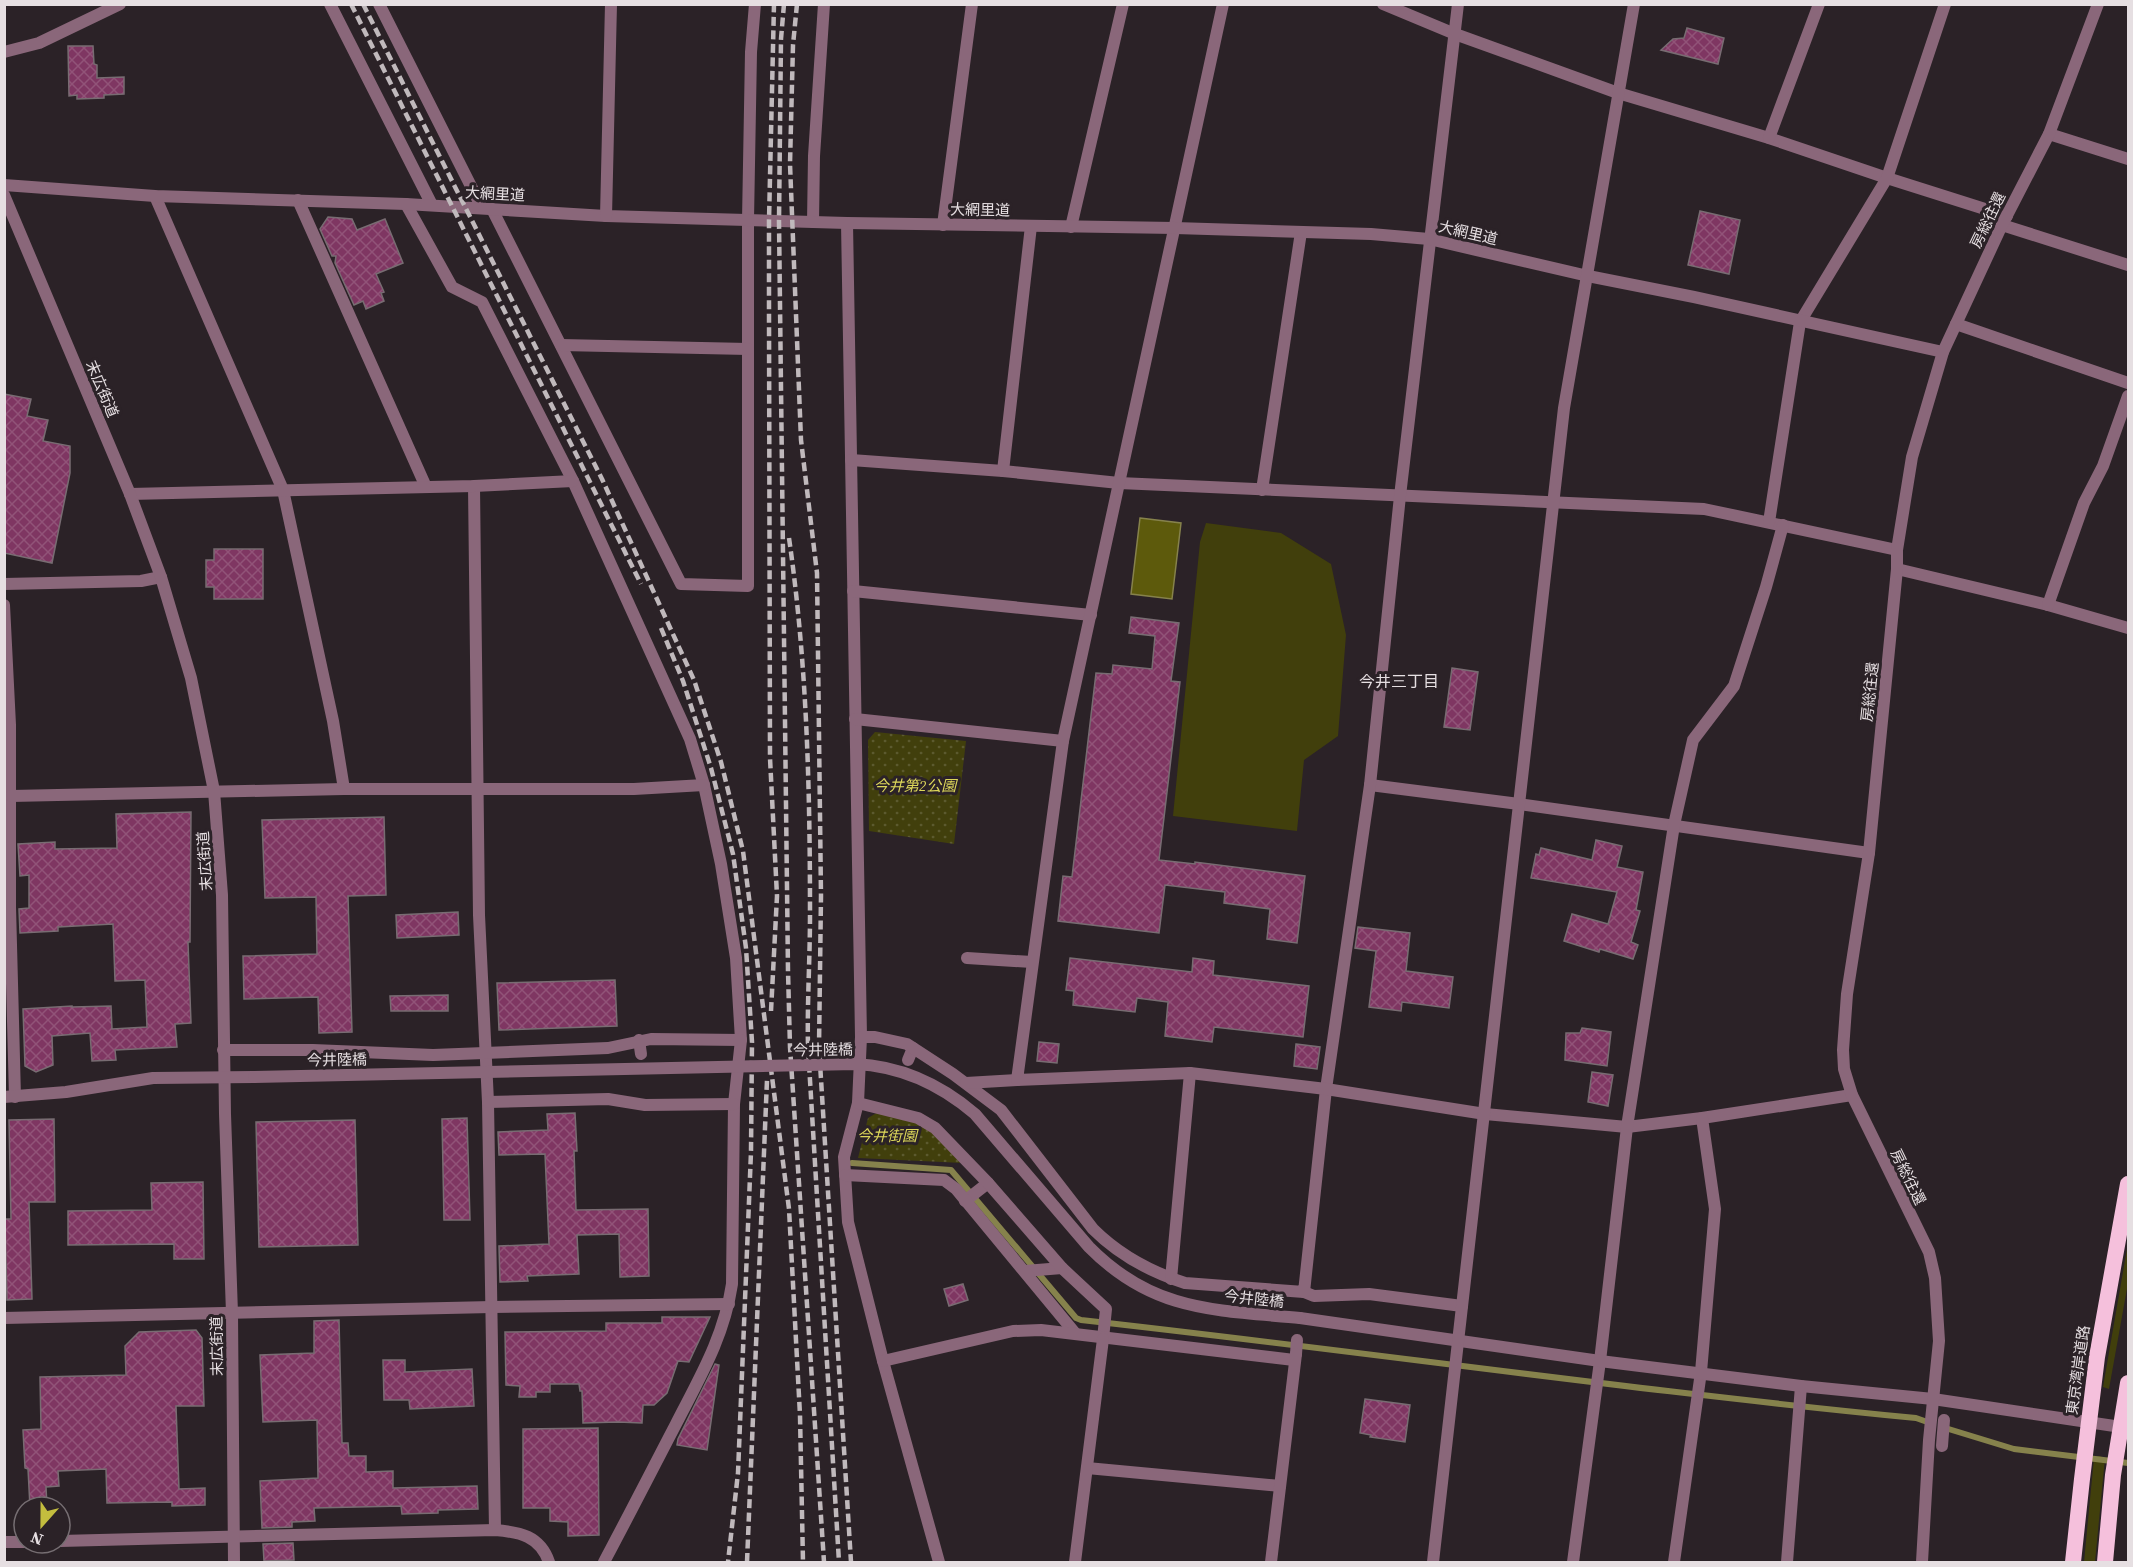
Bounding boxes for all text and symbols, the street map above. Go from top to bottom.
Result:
street label: 大網里道 [465,181,526,206]
street label: 房総往還 [1965,188,2010,251]
street label: 大網里道 [950,198,1010,221]
street label: 大網里道 [1437,216,1500,249]
street label: 末広街道 [81,357,124,421]
street label: 房総往還 [1856,661,1883,723]
district label: 今井三丁目 [1359,670,1439,692]
park label: 今井第2公園 [874,775,958,796]
street label: 末広街道 [192,830,217,892]
street label: 今井陸橋 [793,1038,853,1061]
street label: 今井陸橋 [307,1048,367,1071]
park label: 今井街園 [857,1125,919,1146]
street label: 房総往還 [1886,1145,1931,1208]
street label: 今井陸橋 [1223,1285,1285,1312]
street label: 末広街道 [205,1316,228,1376]
street label: 東京湾岸道路 [2061,1324,2094,1416]
north arrow [12,1495,72,1555]
text: N [27,1527,46,1551]

